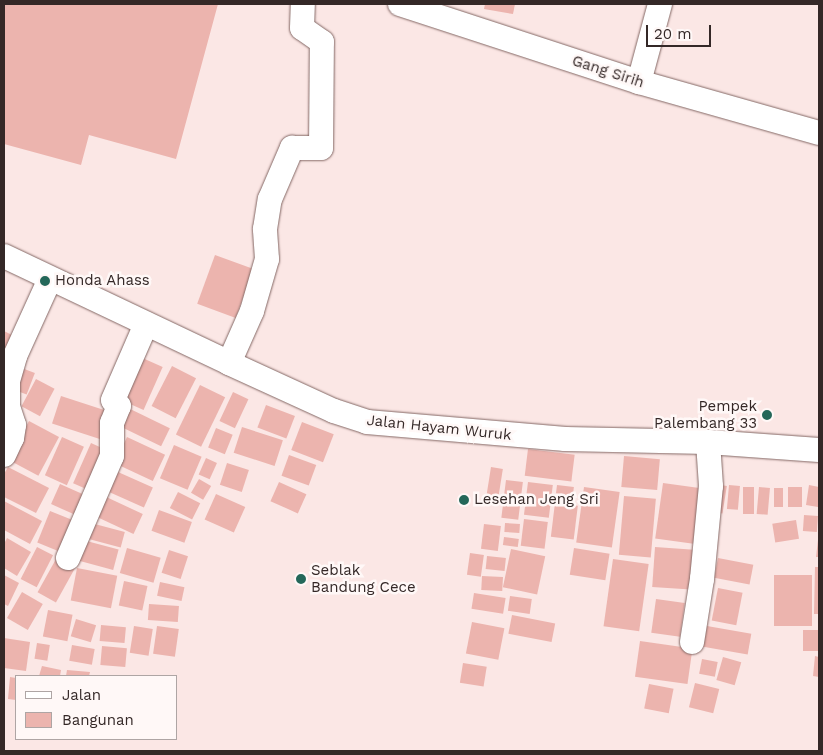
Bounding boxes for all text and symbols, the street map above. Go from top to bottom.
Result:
scale bar [648,15,713,47]
text: 20 m [654,25,692,43]
street label: Gang Sirih [570,52,646,92]
place label: Honda Ahass [55,272,151,290]
marker: Honda Ahass [39,275,51,287]
place label: Pempek Palembang 33 [654,397,757,432]
marker: Pempek Palembang 33 [761,409,773,421]
street label: Jalan Hayam Wuruk [366,411,512,445]
place label: Lesehan Jeng Sri [474,491,599,509]
marker: Lesehan Jeng Sri [458,494,470,506]
place label: Seblak Bandung Cece [311,561,416,596]
marker: Seblak Bandung Cece [295,573,307,585]
legend [15,675,178,740]
text: Jalan [62,686,101,704]
text: Bangunan [62,711,134,729]

